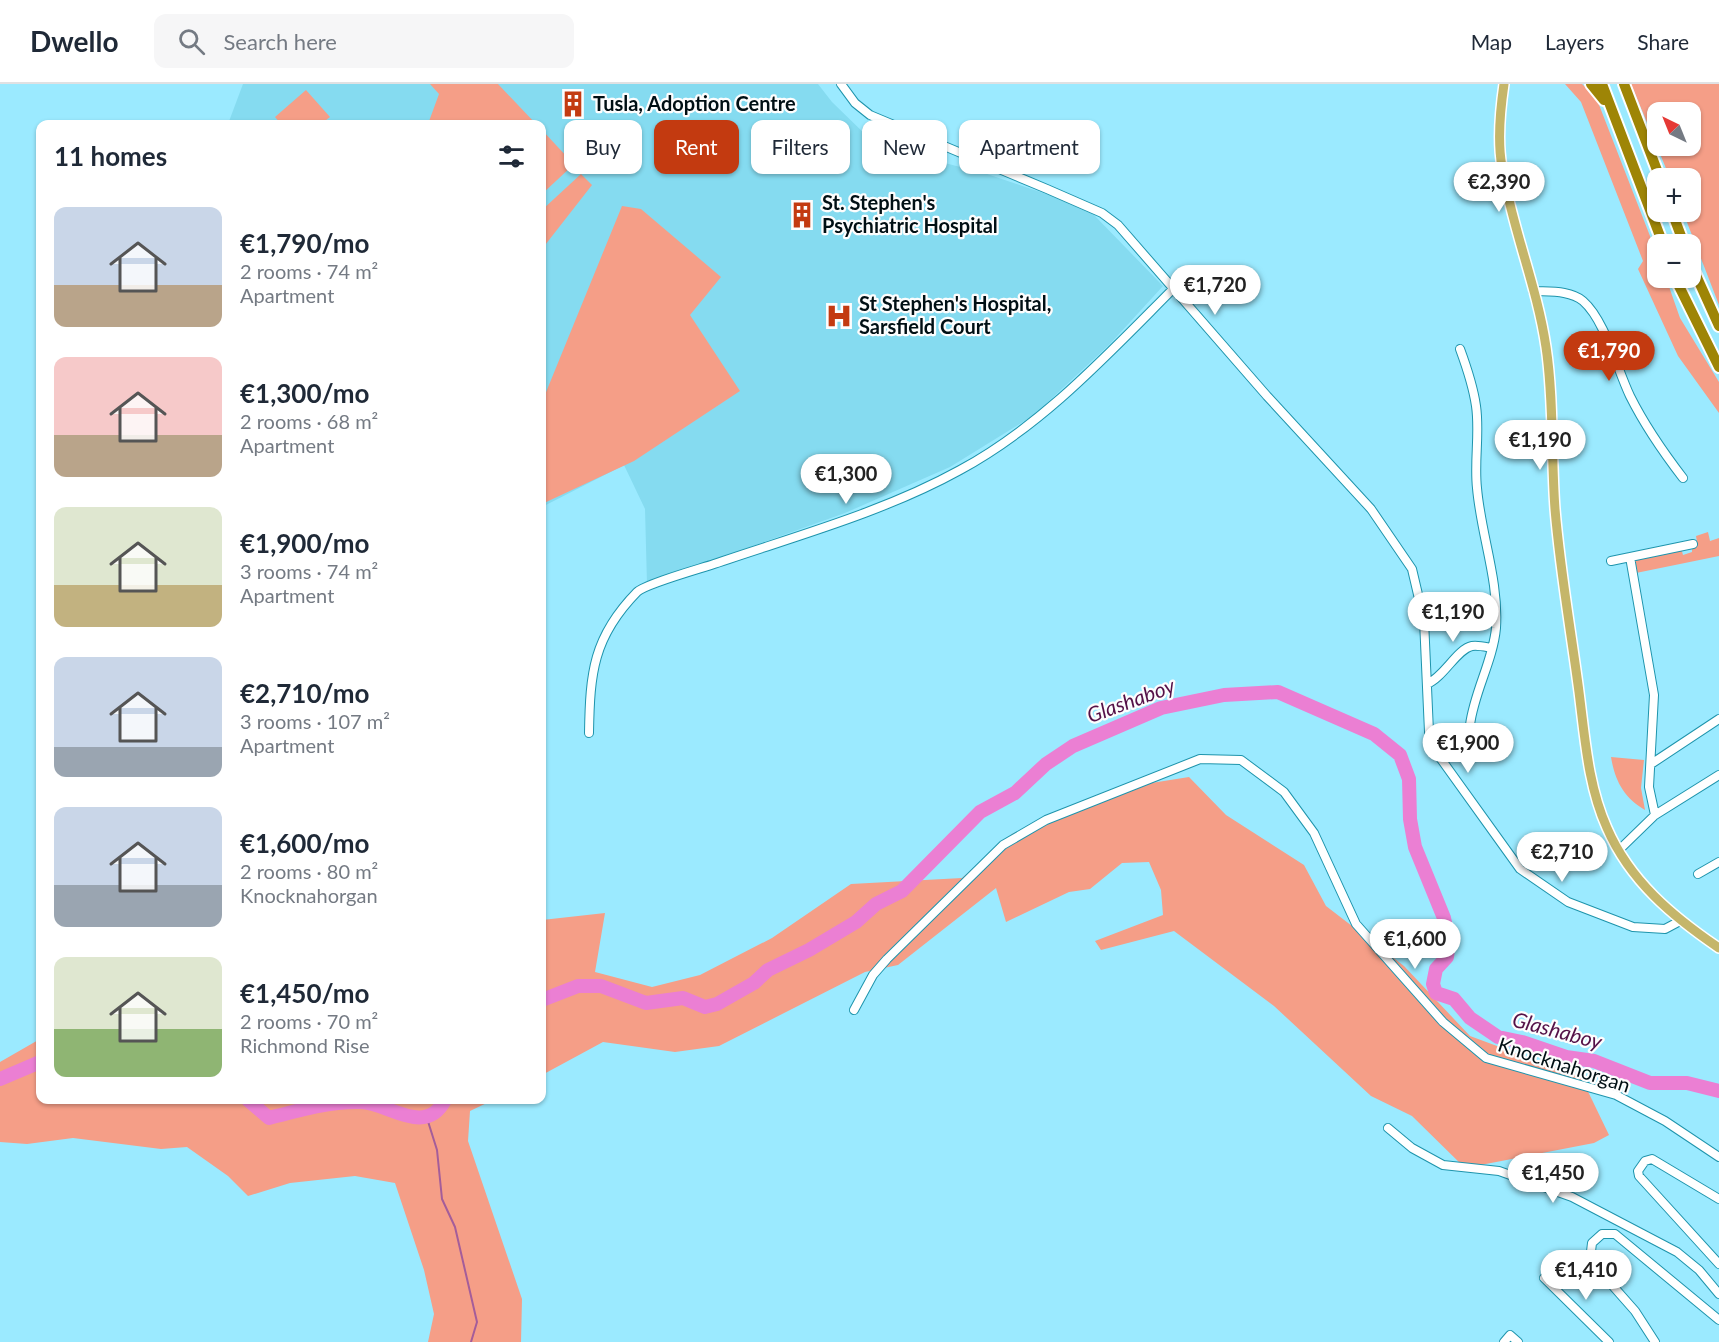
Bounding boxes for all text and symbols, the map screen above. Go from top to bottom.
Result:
search box [154,14,574,68]
text: Dwello [30,24,118,58]
icon: search [175,25,208,58]
text: Search here [223,28,337,55]
text: Map [1471,29,1512,54]
text: Layers [1545,29,1604,54]
text: Share [1637,29,1689,54]
building icon: Tusla, Adoption Centre [558,89,588,119]
place label: Tusla, Adoption Centre [593,91,796,115]
north arrow [1647,102,1701,156]
map controls [1647,102,1701,288]
chip: Buy [564,120,642,174]
chip: Rent [654,120,739,174]
chip: Filters [751,120,850,174]
chip: New [862,120,947,174]
chip: Apartment [959,120,1100,174]
text: 11 homes [54,140,167,172]
icon: filters [495,140,528,173]
pin: €2,390 [1450,162,1548,213]
button: + [1647,168,1701,222]
text: €2,390 [1468,169,1530,193]
place label: St. Stephen's Psychiatric Hospital [822,190,998,237]
building icon: St. Stephen's Psychiatric Hospital [787,200,817,230]
text: €1,790/mo [240,227,370,259]
icon: home [102,231,174,303]
button: − [1647,234,1701,288]
text: 2 rooms · 74 m² [240,259,378,283]
pin: €1,720 [1166,265,1264,316]
text: €1,720 [1184,272,1246,296]
text: Apartment [240,283,334,307]
place label: St Stephen's Hospital, Sarsfield Court [859,291,1051,338]
hospital icon: St Stephen's Hospital, Sarsfield Court [824,301,854,331]
pin: €1,790 [1560,331,1658,382]
text: €1,790 [1578,338,1640,362]
text: €1,300/mo [240,377,370,409]
icon: home [102,381,174,453]
text: 2 rooms · 68 m² [240,409,378,433]
pin: €1,190 [1491,420,1589,471]
text: €1,190 [1509,427,1571,451]
text: Apartment [240,433,334,457]
pin: €1,300 [797,454,895,505]
text: €1,300 [815,461,877,485]
text: €1,900/mo [240,527,370,559]
icon: home [102,531,174,603]
text: 3 rooms · 74 m² [240,559,378,583]
text: Apartment [240,583,334,607]
pin: €1,190 [1404,592,1502,643]
text: €1,190 [1422,599,1484,623]
water label: Glashaboy [1083,672,1179,727]
text: €2,710/mo [240,677,370,709]
icon: home [102,681,174,753]
text: 3 rooms · 107 m² [240,709,390,733]
pin: €1,900 [1419,723,1517,774]
text: €1,900 [1437,730,1499,754]
text: Apartment [240,733,334,757]
text: €1,600/mo [240,827,370,859]
icon: home [102,831,174,903]
pin: €2,710 [1513,832,1611,883]
text: €2,710 [1531,839,1593,863]
text: 2 rooms · 80 m² [240,859,378,883]
text: Knocknahorgan [240,883,378,907]
pin: €1,600 [1366,919,1464,970]
text: €1,600 [1384,926,1446,950]
text: €1,450/mo [240,977,370,1009]
icon: home [102,981,174,1053]
water label: Glashaboy [1510,1006,1606,1054]
text: 2 rooms · 70 m² [240,1009,378,1033]
street label: Knocknahorgan [1495,1031,1633,1097]
text: Richmond Rise [240,1033,370,1057]
pin: €1,450 [1504,1153,1602,1204]
text: €1,450 [1522,1160,1584,1184]
pin: €1,410 [1537,1250,1635,1301]
text: €1,410 [1555,1257,1617,1281]

